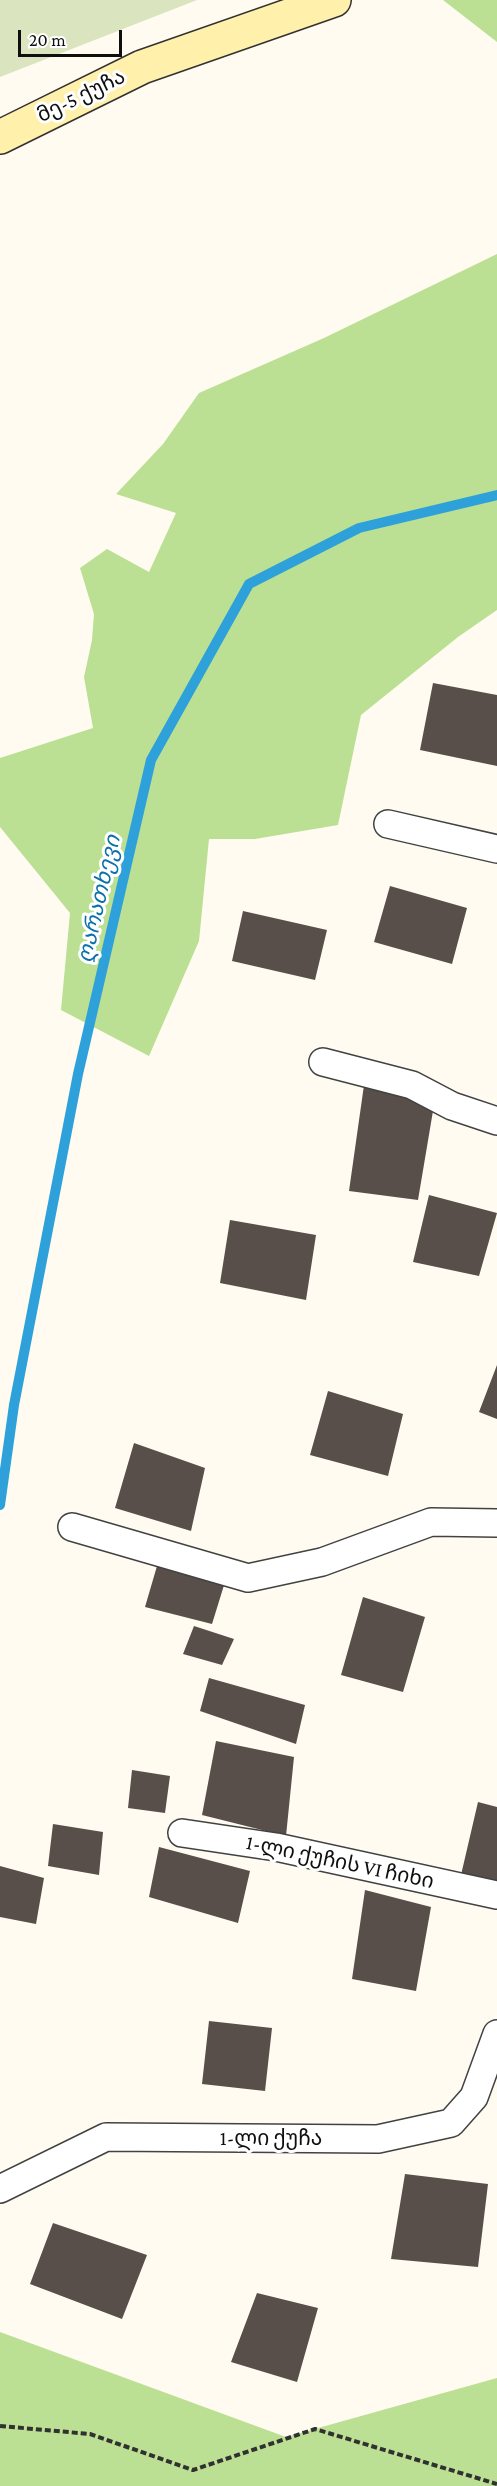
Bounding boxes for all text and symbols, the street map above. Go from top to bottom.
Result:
scale bar [21,18,124,56]
text: 20 m [29,30,66,50]
street label: მე-5 ქუჩა [33,64,129,128]
water label: ღარათხევი [72,833,126,965]
street label: 1-ლი ქუჩის VI ჩიხი [244,1830,436,1894]
street label: 1-ლი ქუჩა [220,2126,322,2152]

